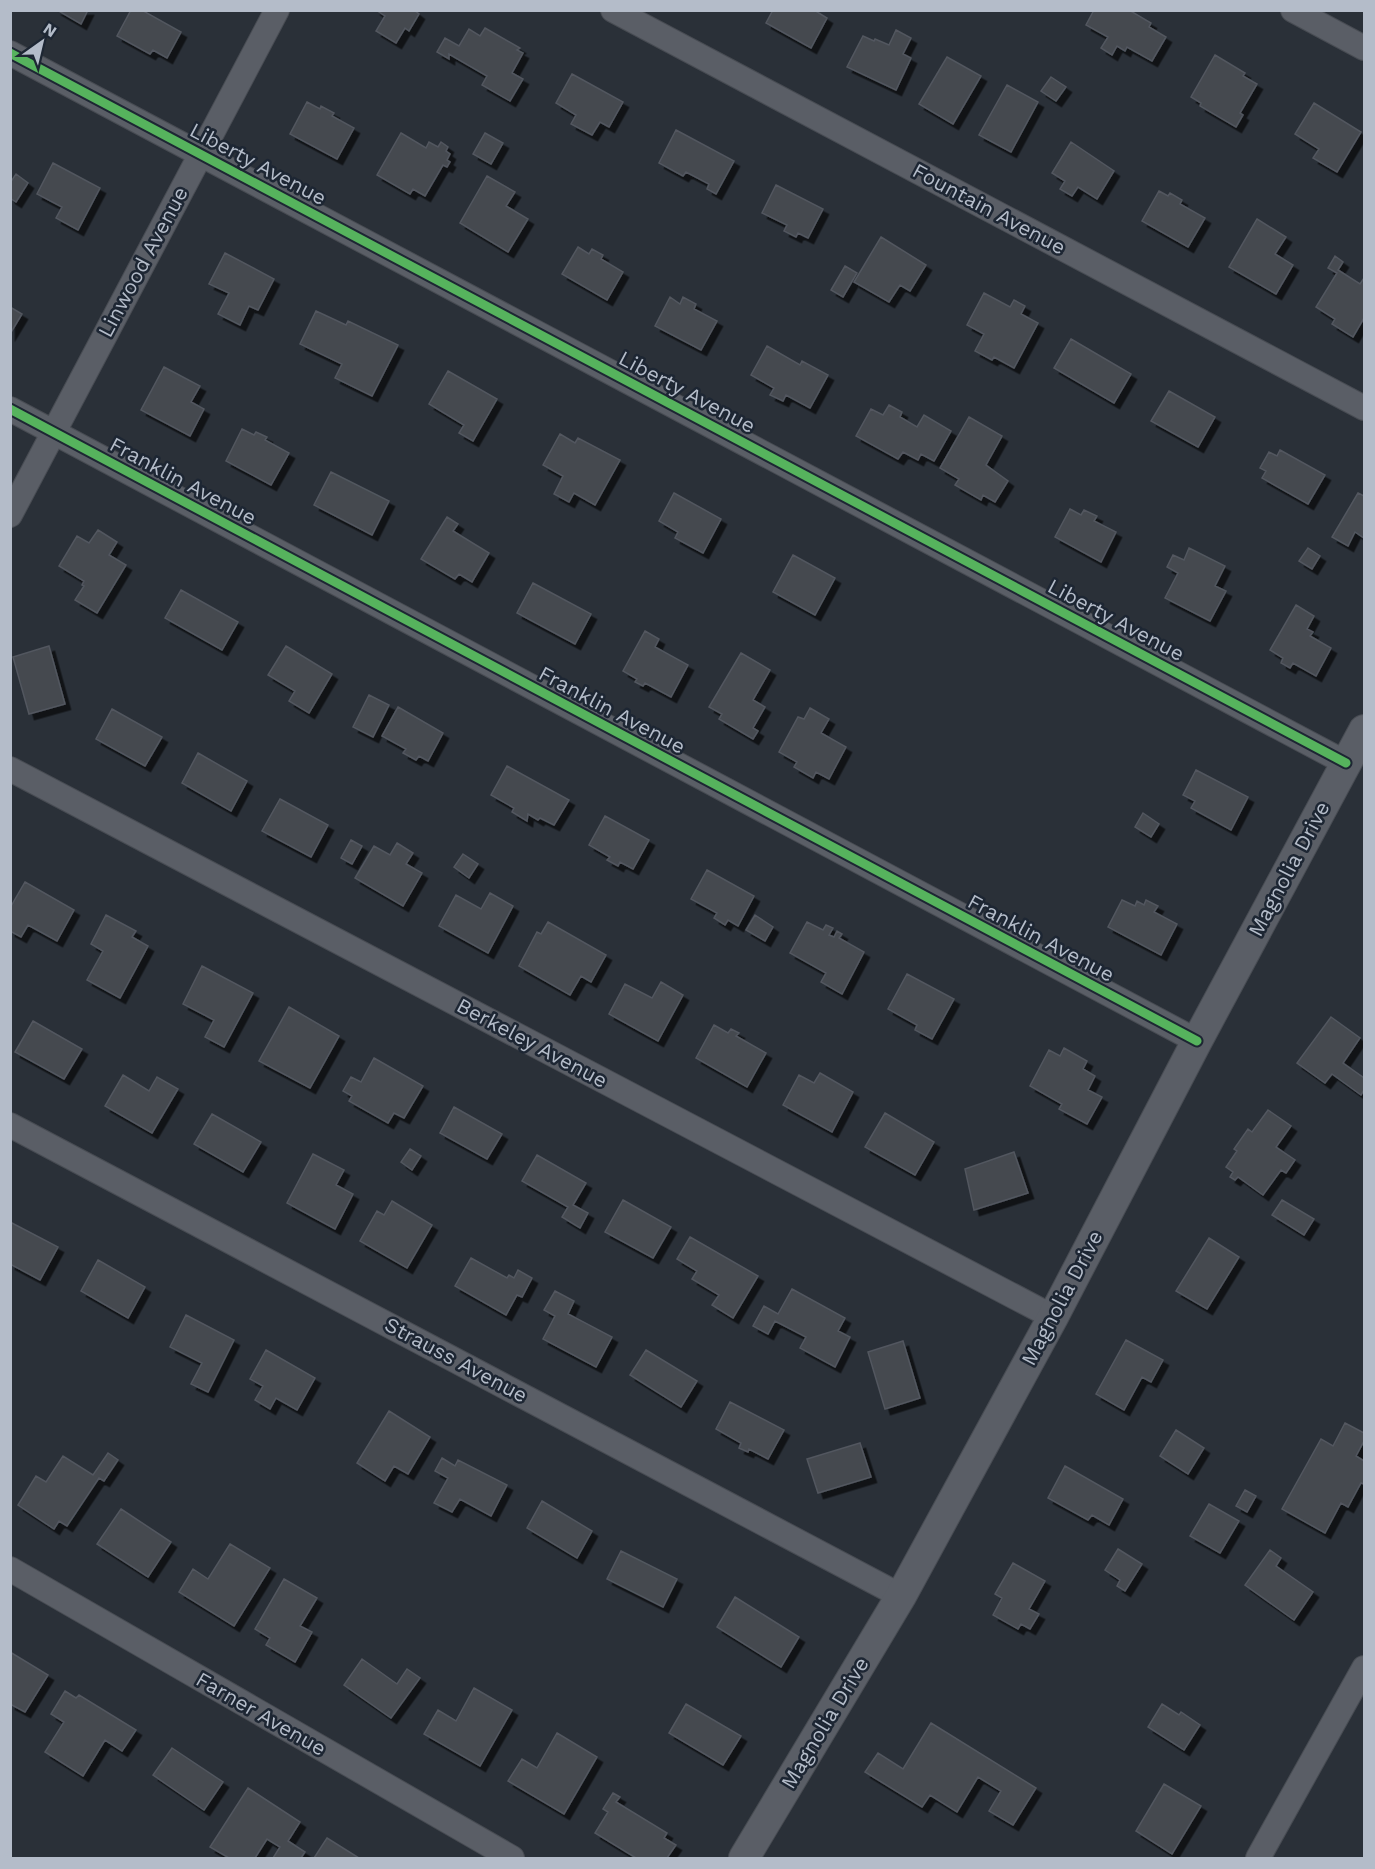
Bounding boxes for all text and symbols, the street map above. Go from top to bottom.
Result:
north arrow [12,12,72,72]
text: N [40,19,60,41]
street label: Liberty Avenue [186,117,331,210]
street label: Fountain Avenue [908,158,1070,259]
street label: Linwood Avenue [92,182,193,341]
street label: Liberty Avenue [615,345,760,438]
street label: Franklin Avenue [106,431,261,530]
street label: Liberty Avenue [1044,573,1189,666]
street label: Franklin Avenue [535,660,690,759]
street label: Magnolia Drive [1242,797,1335,941]
street label: Franklin Avenue [964,888,1119,987]
street label: Berkeley Avenue [453,992,612,1093]
street label: Magnolia Drive [1015,1226,1108,1370]
street label: Strauss Avenue [381,1311,532,1408]
street label: Magnolia Drive [775,1652,874,1793]
street label: Farner Avenue [192,1666,331,1761]

